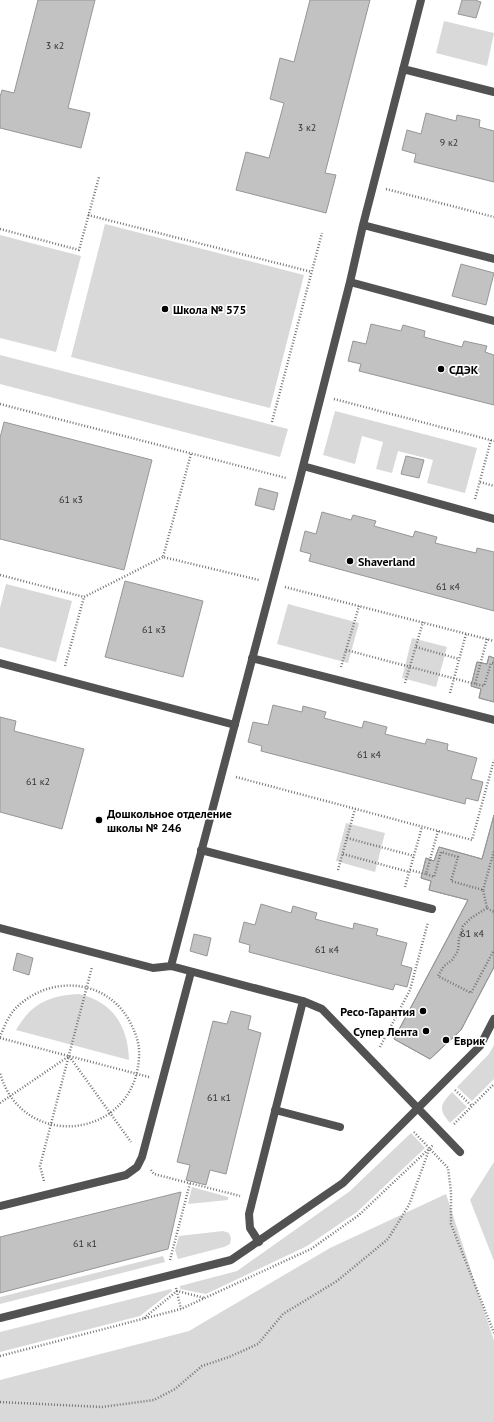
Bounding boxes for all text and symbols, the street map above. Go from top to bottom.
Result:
house number: 3 к2 [46,39,64,52]
house number: 3 к2 [298,121,316,134]
house number: 9 к2 [440,136,458,149]
place label: Школа № 575 [173,302,246,317]
marker: Школа № 575 [160,304,170,314]
place label: СДЭК [449,362,479,377]
marker: СДЭК [436,364,446,374]
house number: 61 к3 [59,493,83,506]
place label: Shaverland [358,554,415,569]
marker: Shaverland [345,556,355,566]
house number: 61 к4 [436,580,460,593]
house number: 61 к3 [142,623,166,636]
house number: 61 к4 [357,748,381,761]
house number: 61 к2 [26,775,50,788]
place label: Дошкольное отделение школы № 246 [107,806,232,835]
marker: Дошкольное отделение школы № 246 [94,815,104,825]
house number: 61 к4 [460,927,484,940]
house number: 61 к4 [315,943,339,956]
place label: Ресо-Гарантия [340,1004,415,1019]
marker: Ресо-Гарантия [418,1006,428,1016]
place label: Супер Лента [353,1024,418,1039]
marker: Супер Лента [421,1026,431,1036]
place label: Еврик [454,1033,485,1048]
marker: Еврик [441,1035,451,1045]
house number: 61 к1 [207,1091,231,1104]
house number: 61 к1 [73,1237,97,1250]

